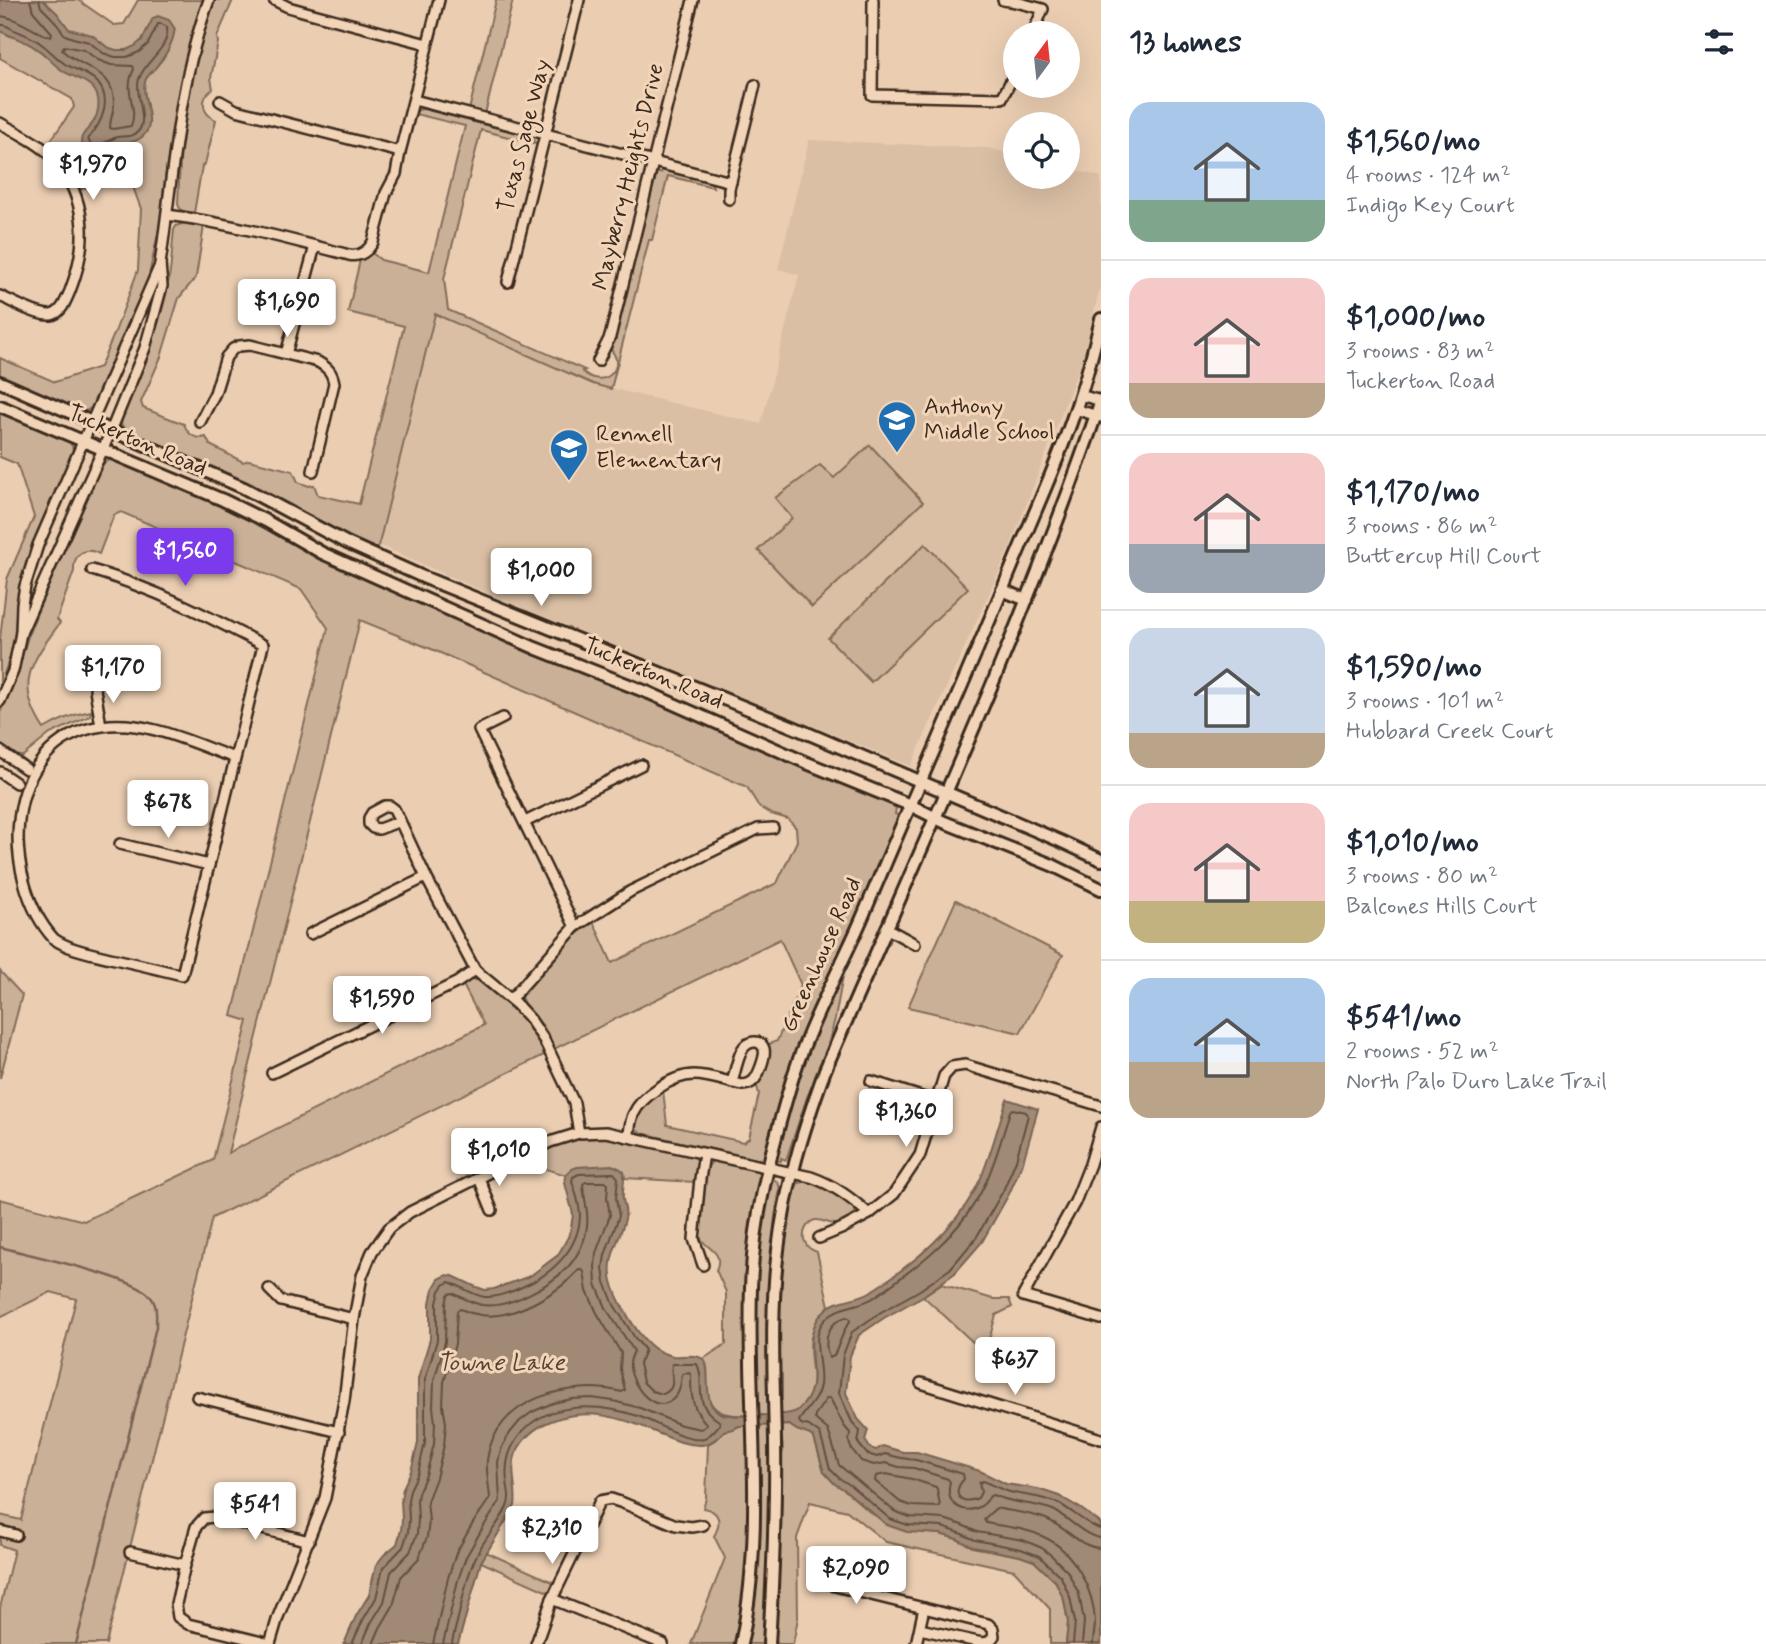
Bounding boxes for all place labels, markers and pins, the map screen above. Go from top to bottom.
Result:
pin: $1,970 [36,142,150,202]
pin: $1,690 [230,280,344,339]
place label: Anthony Middle School [924,392,1054,448]
school or university icon: Anthony Middle School [876,399,918,454]
place label: Rennell Elementary [596,420,721,476]
school or university icon: Rennell Elementary [548,427,590,482]
pin: $1,560 [128,528,242,588]
pin: $1,000 [484,548,598,608]
pin: $1,170 [56,646,170,705]
pin: $678 [127,780,209,840]
pin: $1,590 [325,976,439,1036]
pin: $1,360 [849,1090,963,1149]
pin: $1,010 [442,1128,556,1188]
pin: $637 [974,1338,1056,1397]
pin: $541 [214,1482,296,1542]
pin: $2,310 [495,1506,609,1566]
pin: $2,090 [799,1546,913,1606]

